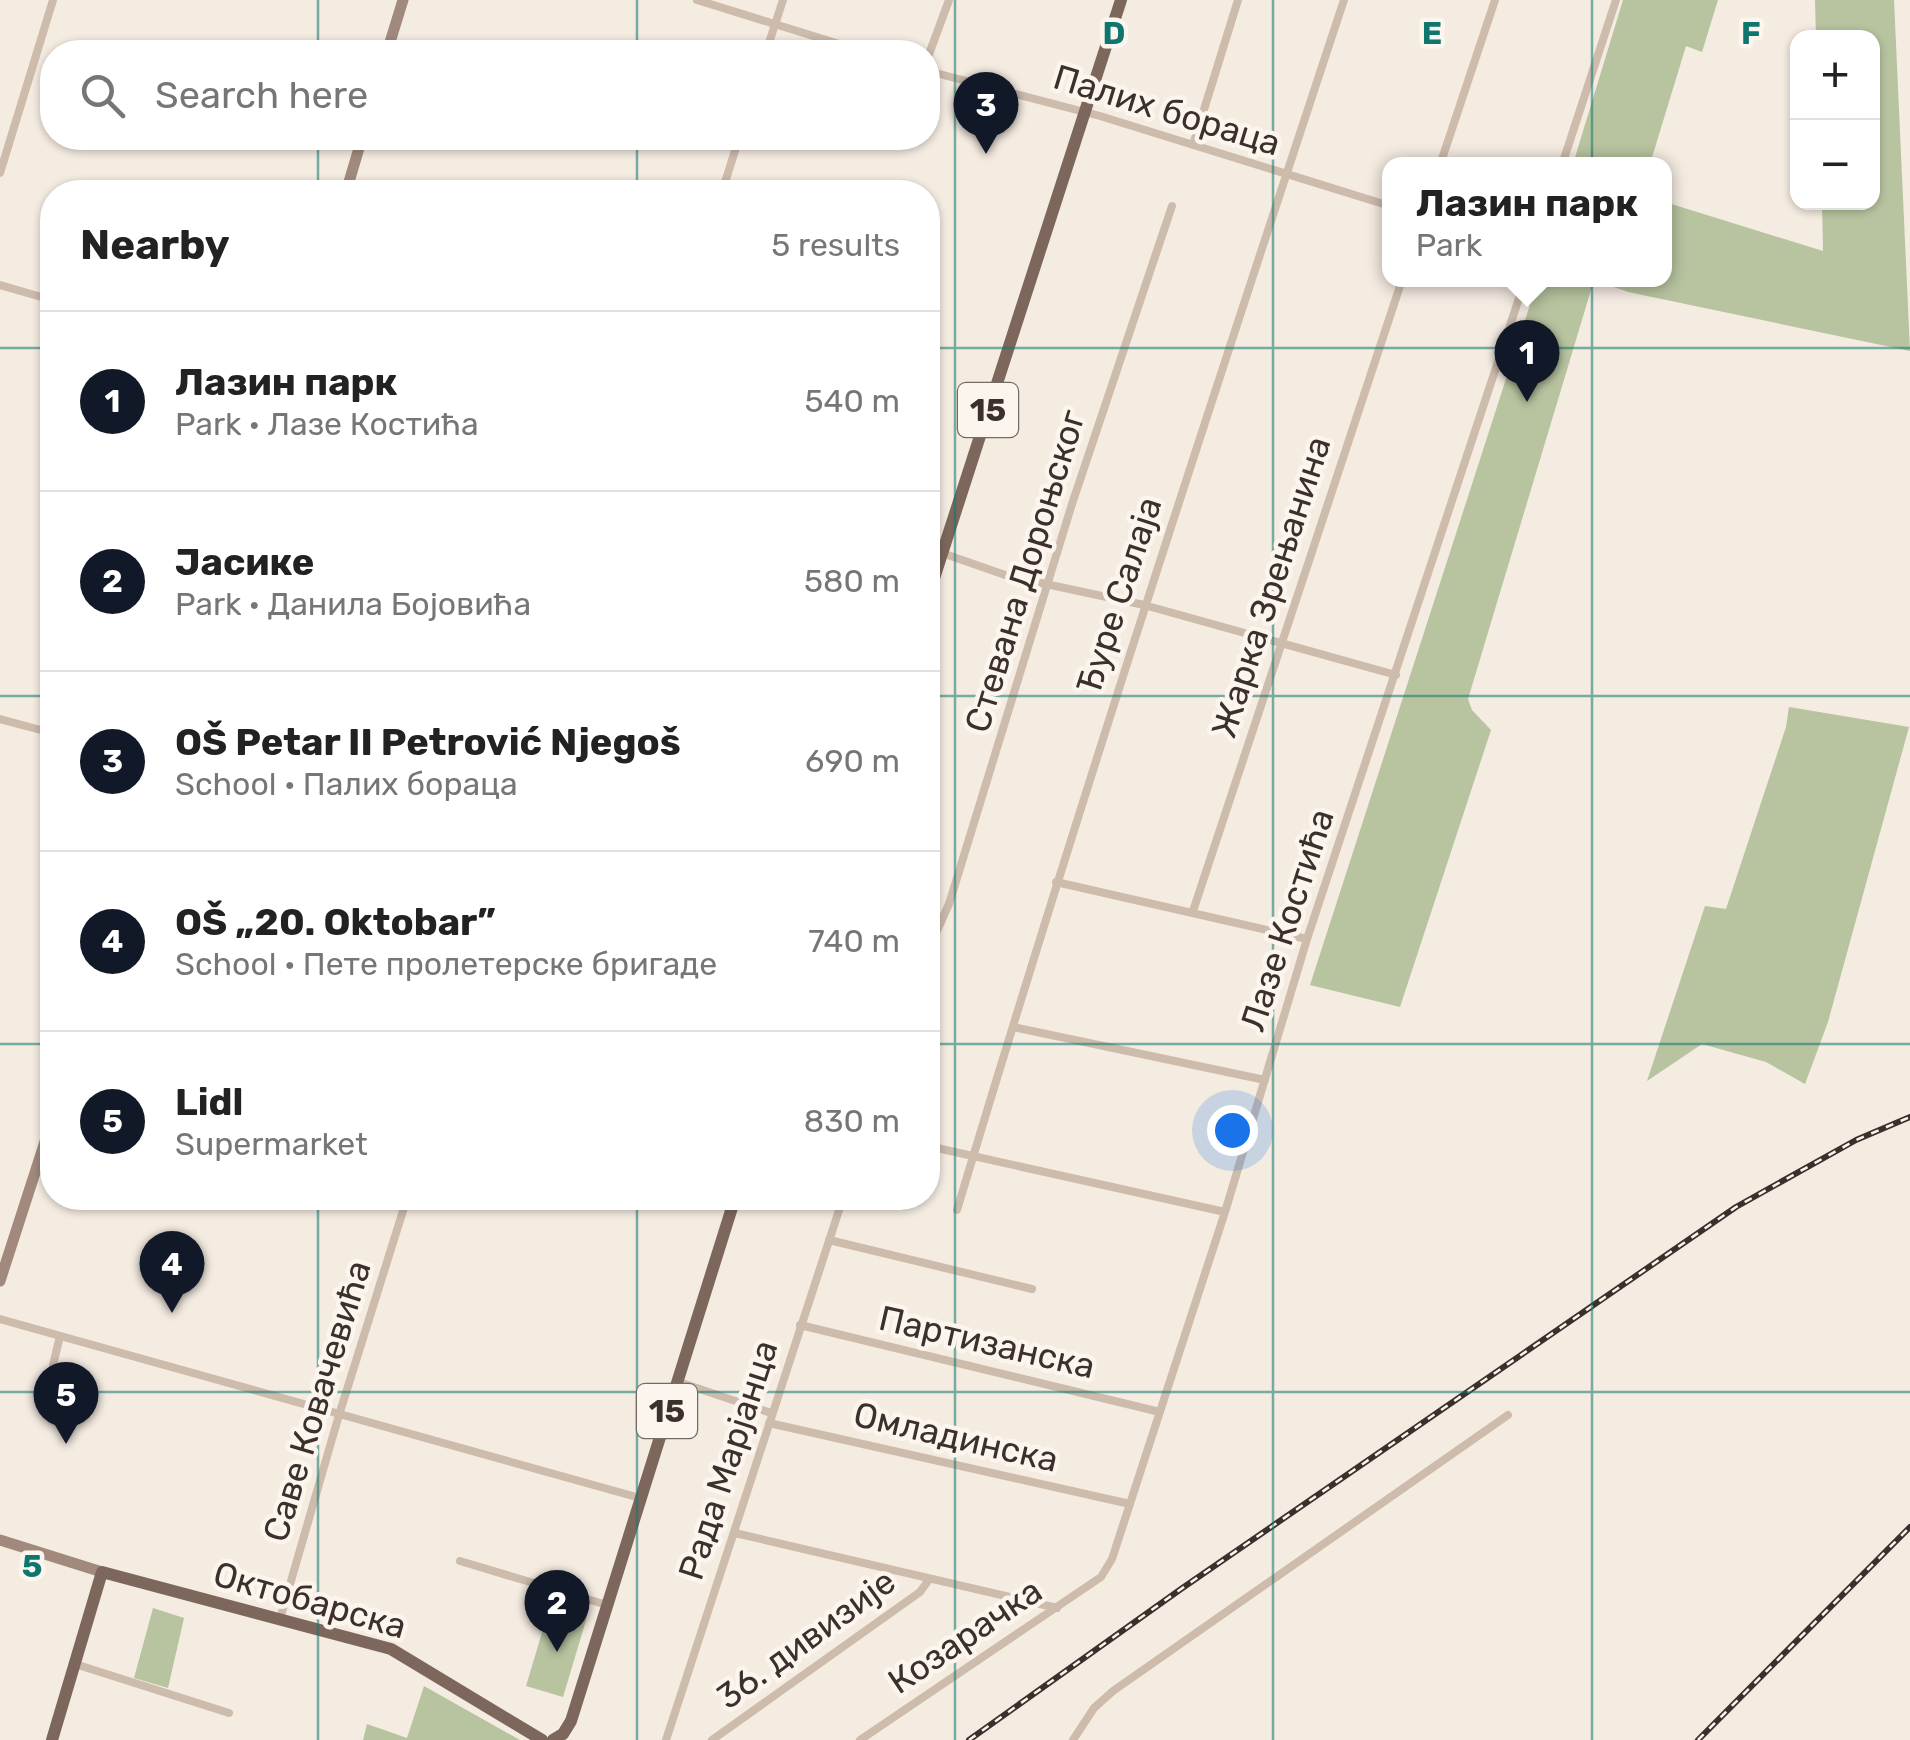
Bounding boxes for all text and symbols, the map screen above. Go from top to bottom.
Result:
text: D [1103,14,1125,52]
text: E [1422,14,1442,52]
text: F [1741,14,1761,52]
map controls [1790,30,1880,210]
button: + [1790,30,1880,120]
search box [40,40,940,150]
street label: Палих бораца [1049,56,1285,164]
icon: search [75,68,130,123]
text: Search here [155,72,368,118]
pin: 3 [954,72,1018,154]
button: − [1790,120,1880,210]
popup [1382,157,1672,287]
text: Лазин парк [1416,180,1638,226]
text: Nearby [80,220,230,270]
text: 5 results [771,226,900,264]
text: Park [1416,226,1482,264]
pin: 1 [1494,320,1560,402]
text: Лазин парк [175,359,398,405]
text: 1 [105,382,120,420]
text: 540 m [805,382,900,420]
road number: 15 [958,383,1018,437]
text: Park · Лазе Костића [175,405,479,443]
street label: Стевана Дороњског [956,405,1094,737]
street label: Жарка Зрењанина [1203,431,1339,743]
street label: Ђуре Салаја [1068,492,1170,698]
text: Јасике [175,539,314,585]
text: 2 [102,562,123,600]
text: 580 m [804,562,900,600]
text: Park · Данила Бојовића [175,585,531,623]
text: OŠ Petar II Petrović Njegoš [175,719,681,765]
text: 3 [102,742,123,780]
text: 690 m [805,742,900,780]
text: School · Палих бораца [175,765,518,803]
street label: Лазе Костића [1231,804,1343,1036]
text: OŠ „20. Oktobar” [175,899,496,945]
text: 4 [102,922,123,960]
text: 740 m [808,922,900,960]
text: School · Пете пролетерске бригаде [175,945,717,983]
text: Lidl [175,1079,243,1125]
text: 5 [102,1102,123,1140]
text: 830 m [804,1102,900,1140]
your location [1207,1105,1258,1156]
text: Supermarket [175,1125,368,1163]
pin: 4 [140,1230,204,1313]
street label: Саве Ковачевића [254,1255,380,1547]
street label: Партизанска [875,1297,1099,1387]
street label: Рада Марјанца [670,1335,786,1585]
pin: 5 [34,1362,98,1444]
road number: 15 [637,1384,697,1438]
street label: Омладинска [850,1393,1062,1481]
text: 5 [22,1547,42,1585]
street label: Октобарска [209,1552,411,1648]
street label: 36. дивизије [708,1560,904,1718]
street label: Козарачка [880,1569,1050,1703]
pin: 2 [524,1570,590,1652]

